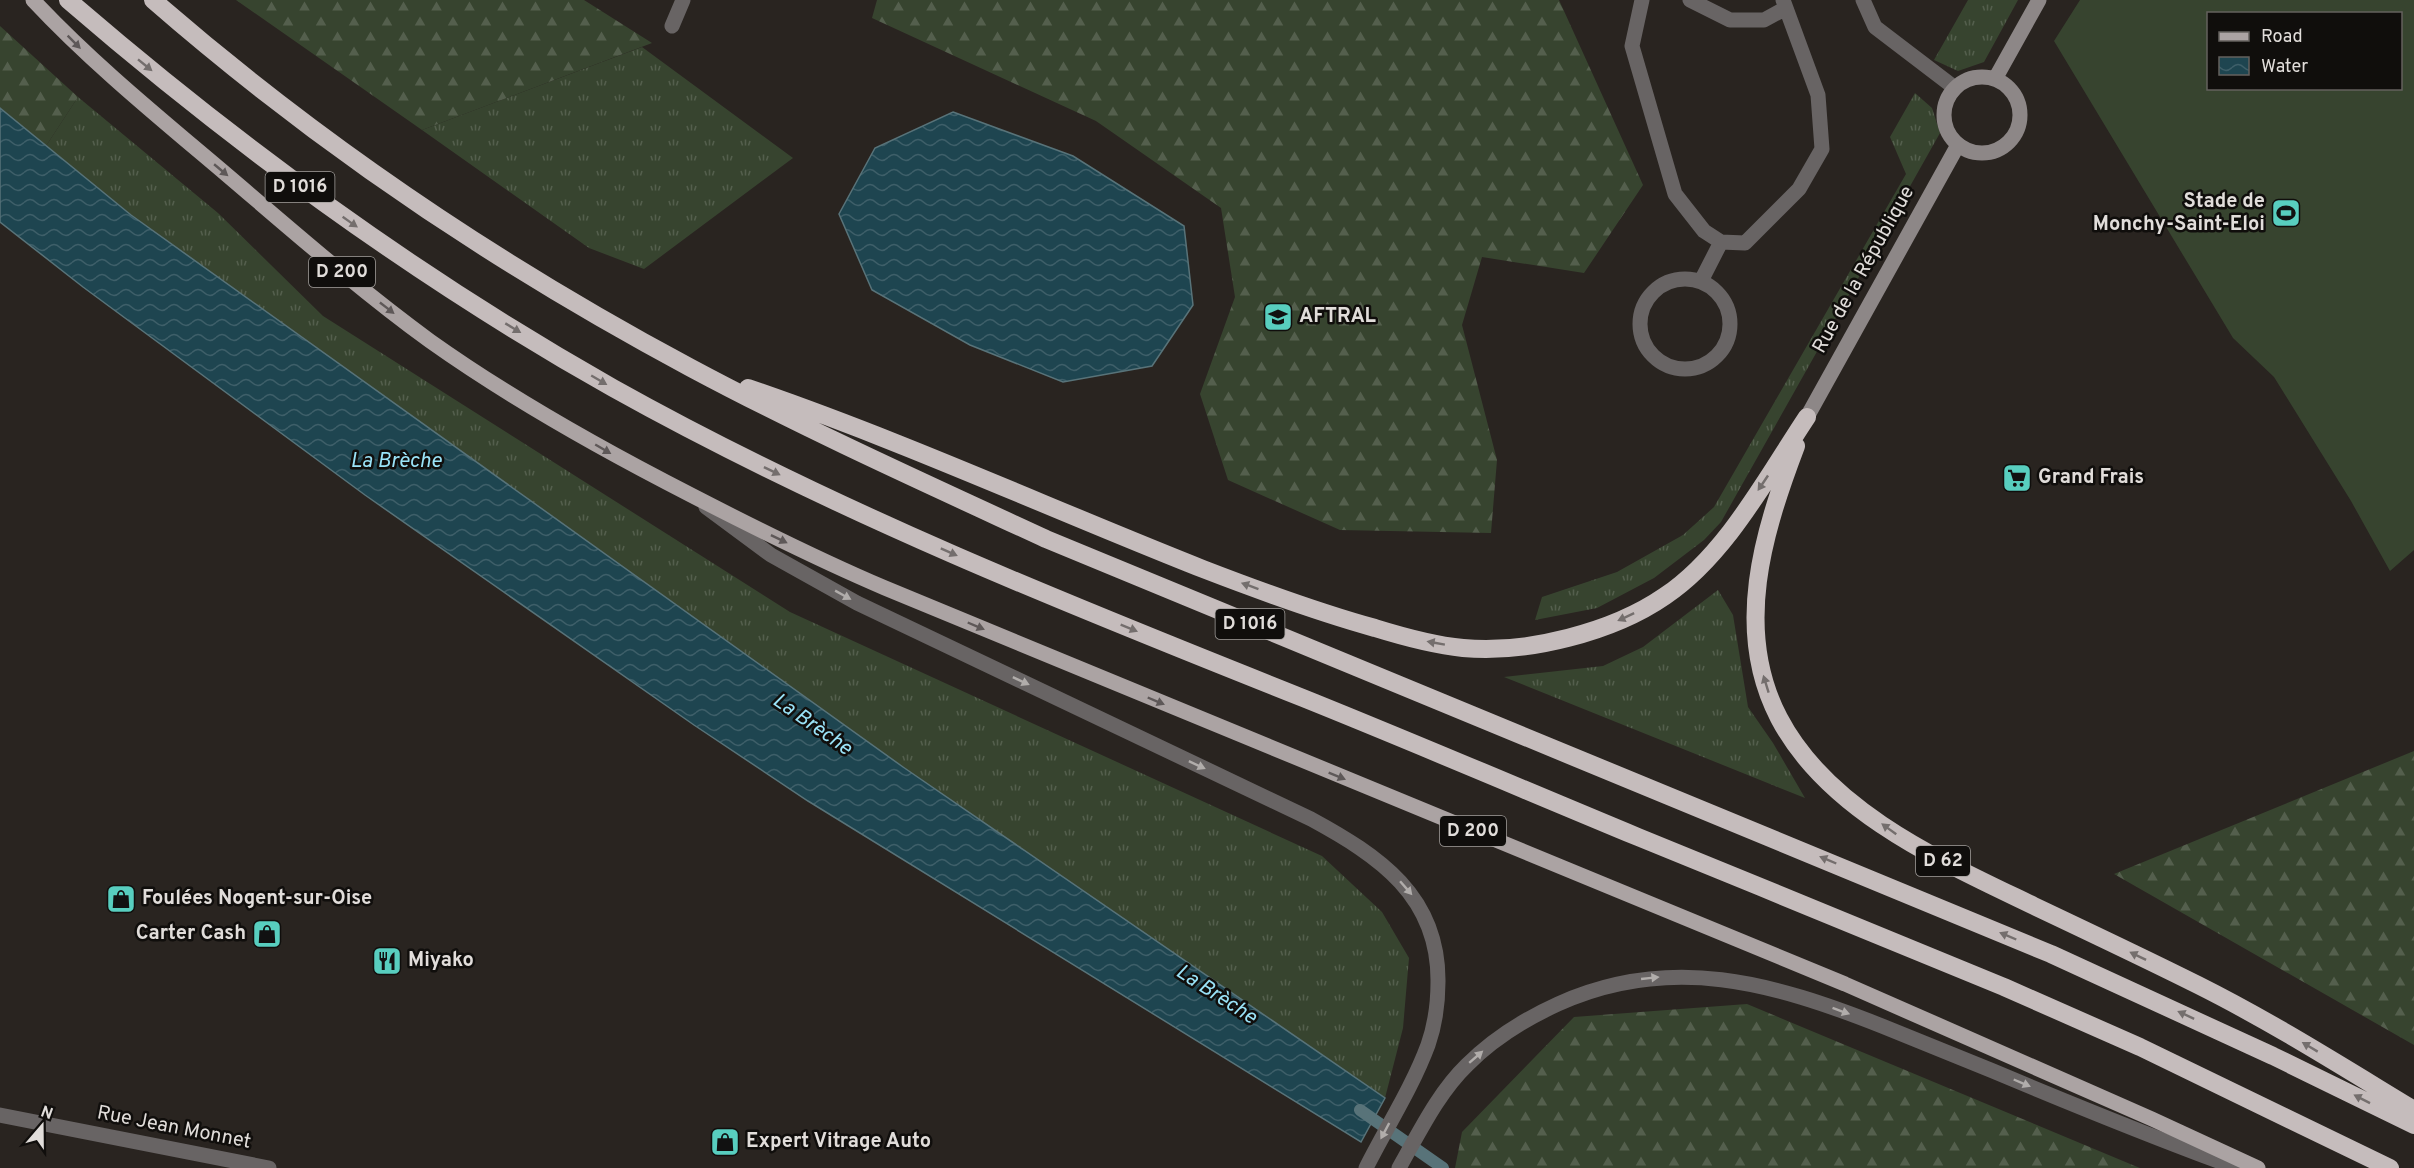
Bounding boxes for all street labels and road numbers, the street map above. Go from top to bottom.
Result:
road number: D 1016 [266,172,334,202]
street label: Rue de la République [1807,182,1921,358]
road number: D 200 [309,257,375,287]
road number: D 1016 [1216,609,1284,639]
road number: D 200 [1440,816,1506,846]
road number: D 62 [1916,846,1970,876]
street label: Rue Jean Monnet [95,1100,253,1156]

